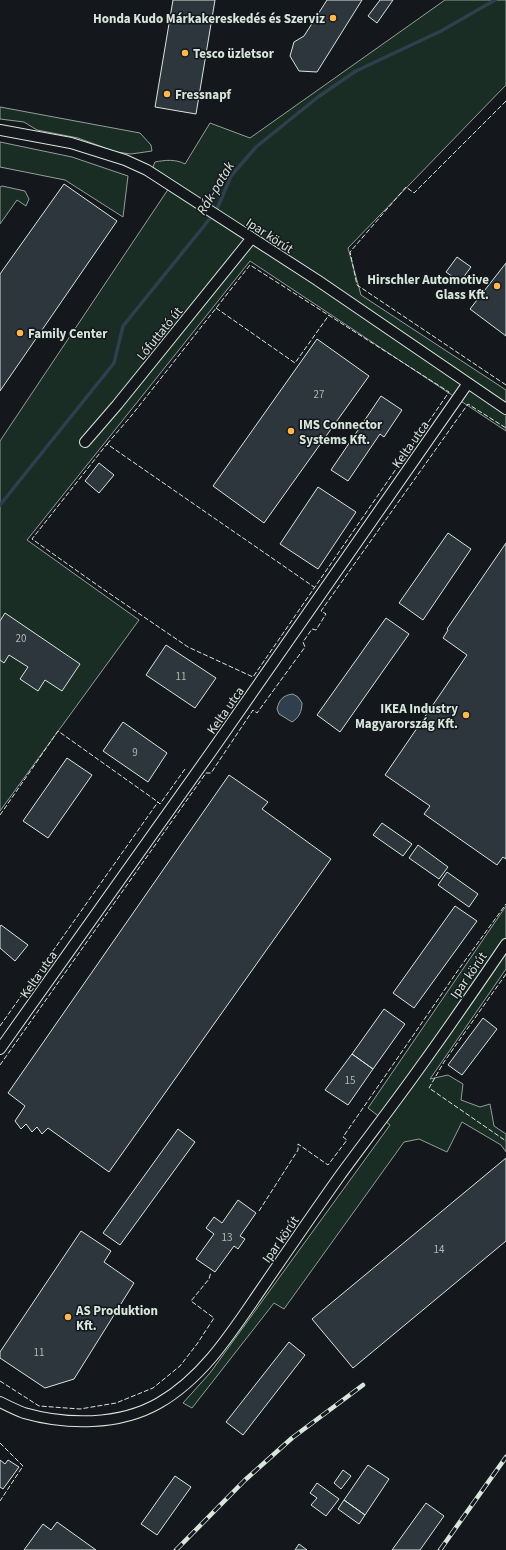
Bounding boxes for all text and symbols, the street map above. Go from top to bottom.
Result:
place label: Honda Kudo Márkakereskedés és Szerviz [93,10,325,28]
marker: Honda Kudo Márkakereskedés és Szerviz [328,13,338,23]
place label: Tesco üzletsor [193,45,275,63]
marker: Tesco üzletsor [180,48,190,58]
place label: Fressnapf [175,86,232,104]
marker: Fressnapf [162,89,172,99]
water label: Rák-patak [192,158,240,219]
street label: Ipar körút [242,214,297,258]
place label: Hirschler Automotive Glass Kft. [367,271,489,304]
marker: Hirschler Automotive Glass Kft. [492,281,502,291]
street label: Lófuttató út [133,303,187,364]
place label: Family Center [28,325,108,343]
marker: Family Center [15,328,25,338]
house number: 27 [314,387,324,402]
place label: IMS Connector Systems Kft. [299,416,383,449]
street label: Kelta utca [388,417,434,472]
marker: IMS Connector Systems Kft. [286,426,296,436]
house number: 20 [16,631,26,646]
house number: 11 [176,669,186,684]
street label: Kelta utca [203,683,249,738]
place label: IKEA Industry Magyarország Kft. [355,700,458,733]
marker: IKEA Industry Magyarország Kft. [461,710,471,720]
house number: 9 [132,745,138,760]
street label: Kelta utca [16,947,62,1002]
street label: Ipar körút [446,948,492,1003]
house number: 15 [345,1073,355,1088]
street label: Ipar körút [258,1212,304,1267]
house number: 13 [222,1230,232,1245]
house number: 14 [434,1242,445,1257]
place label: AS Produktion Kft. [75,1302,158,1335]
marker: AS Produktion Kft. [63,1312,73,1322]
house number: 11 [34,1345,44,1360]

